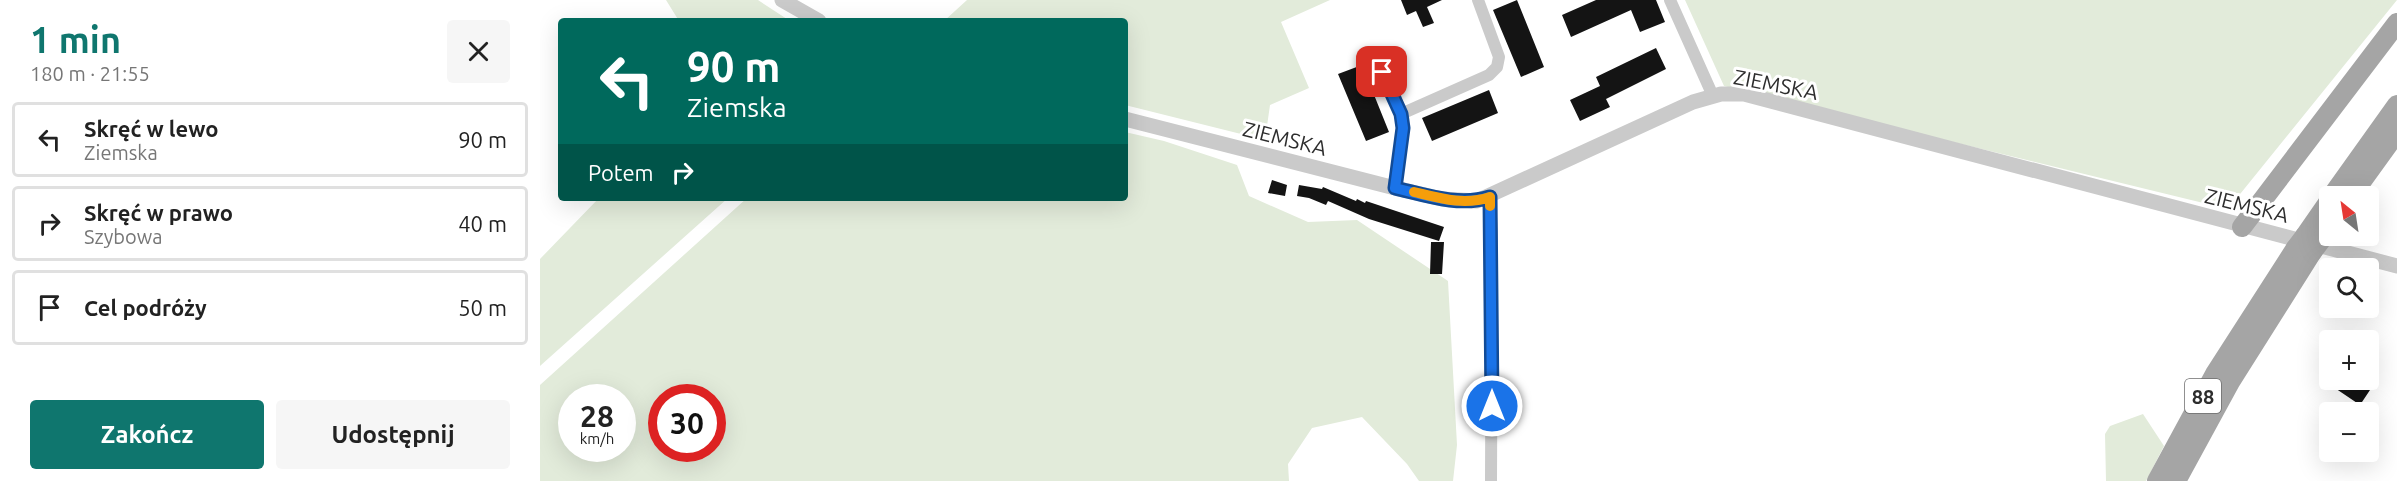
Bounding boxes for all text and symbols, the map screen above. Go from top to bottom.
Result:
text: 1 min [30,19,121,60]
button: close [447,20,510,83]
icon: left [588,42,666,120]
text: 90 m [687,43,781,90]
pin [1356,46,1407,97]
icon: arrive [1365,55,1398,88]
text: 180 m · 21:55 [30,62,150,85]
street label: ZIEMSKA [1732,64,1821,104]
text: Ziemska [687,92,787,122]
text: Skręć w lewo [84,116,218,141]
street label: ZIEMSKA [1241,116,1330,160]
icon: left [33,123,66,156]
text: 90 m [458,127,507,152]
text: Ziemska [84,141,158,164]
icon: right [666,156,699,189]
text: Potem [588,160,654,185]
street label: ZIEMSKA [2203,183,2292,227]
north arrow [2319,186,2379,246]
map controls [2319,186,2379,462]
text: Skręć w prawo [84,200,233,225]
icon: right [33,207,66,240]
text: 40 m [458,211,507,236]
text: Szybowa [84,225,163,248]
button: search [2319,258,2379,318]
icon: arrive [33,291,66,324]
text: Cel podróży [84,295,207,320]
text: 50 m [458,295,507,320]
button: + [2319,330,2379,390]
position arrow [1460,374,1524,438]
road number: 88 [2185,379,2221,413]
speed limit sign: 30 [648,384,726,462]
text: 28 [580,399,614,433]
button: Zakończ [30,400,264,469]
button: Udostępnij [276,400,510,469]
button: − [2319,402,2379,462]
text: km/h [580,430,614,447]

